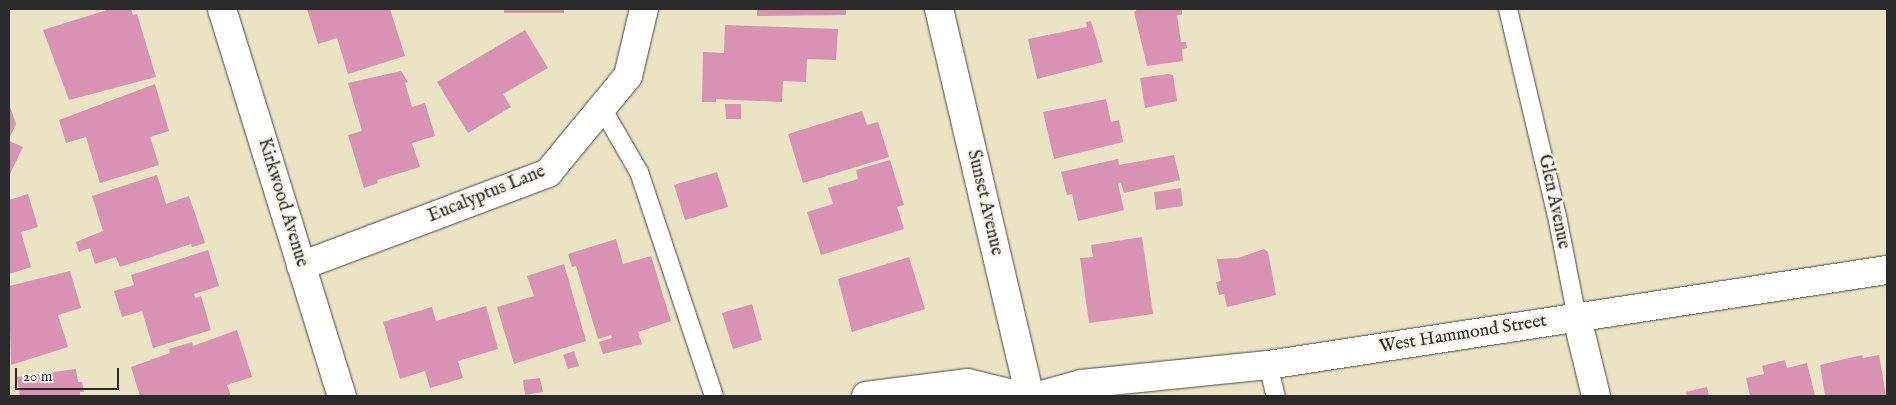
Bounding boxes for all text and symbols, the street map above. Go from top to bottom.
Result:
street label: Kirkwood Avenue [252,136,312,270]
street label: Sunset Avenue [961,148,1007,258]
street label: Glen Avenue [1532,153,1574,251]
street label: Eucalyptus Lane [425,162,549,228]
street label: West Hammond Street [1378,311,1548,359]
scale bar [18,358,121,390]
text: 20 m [23,367,52,386]

